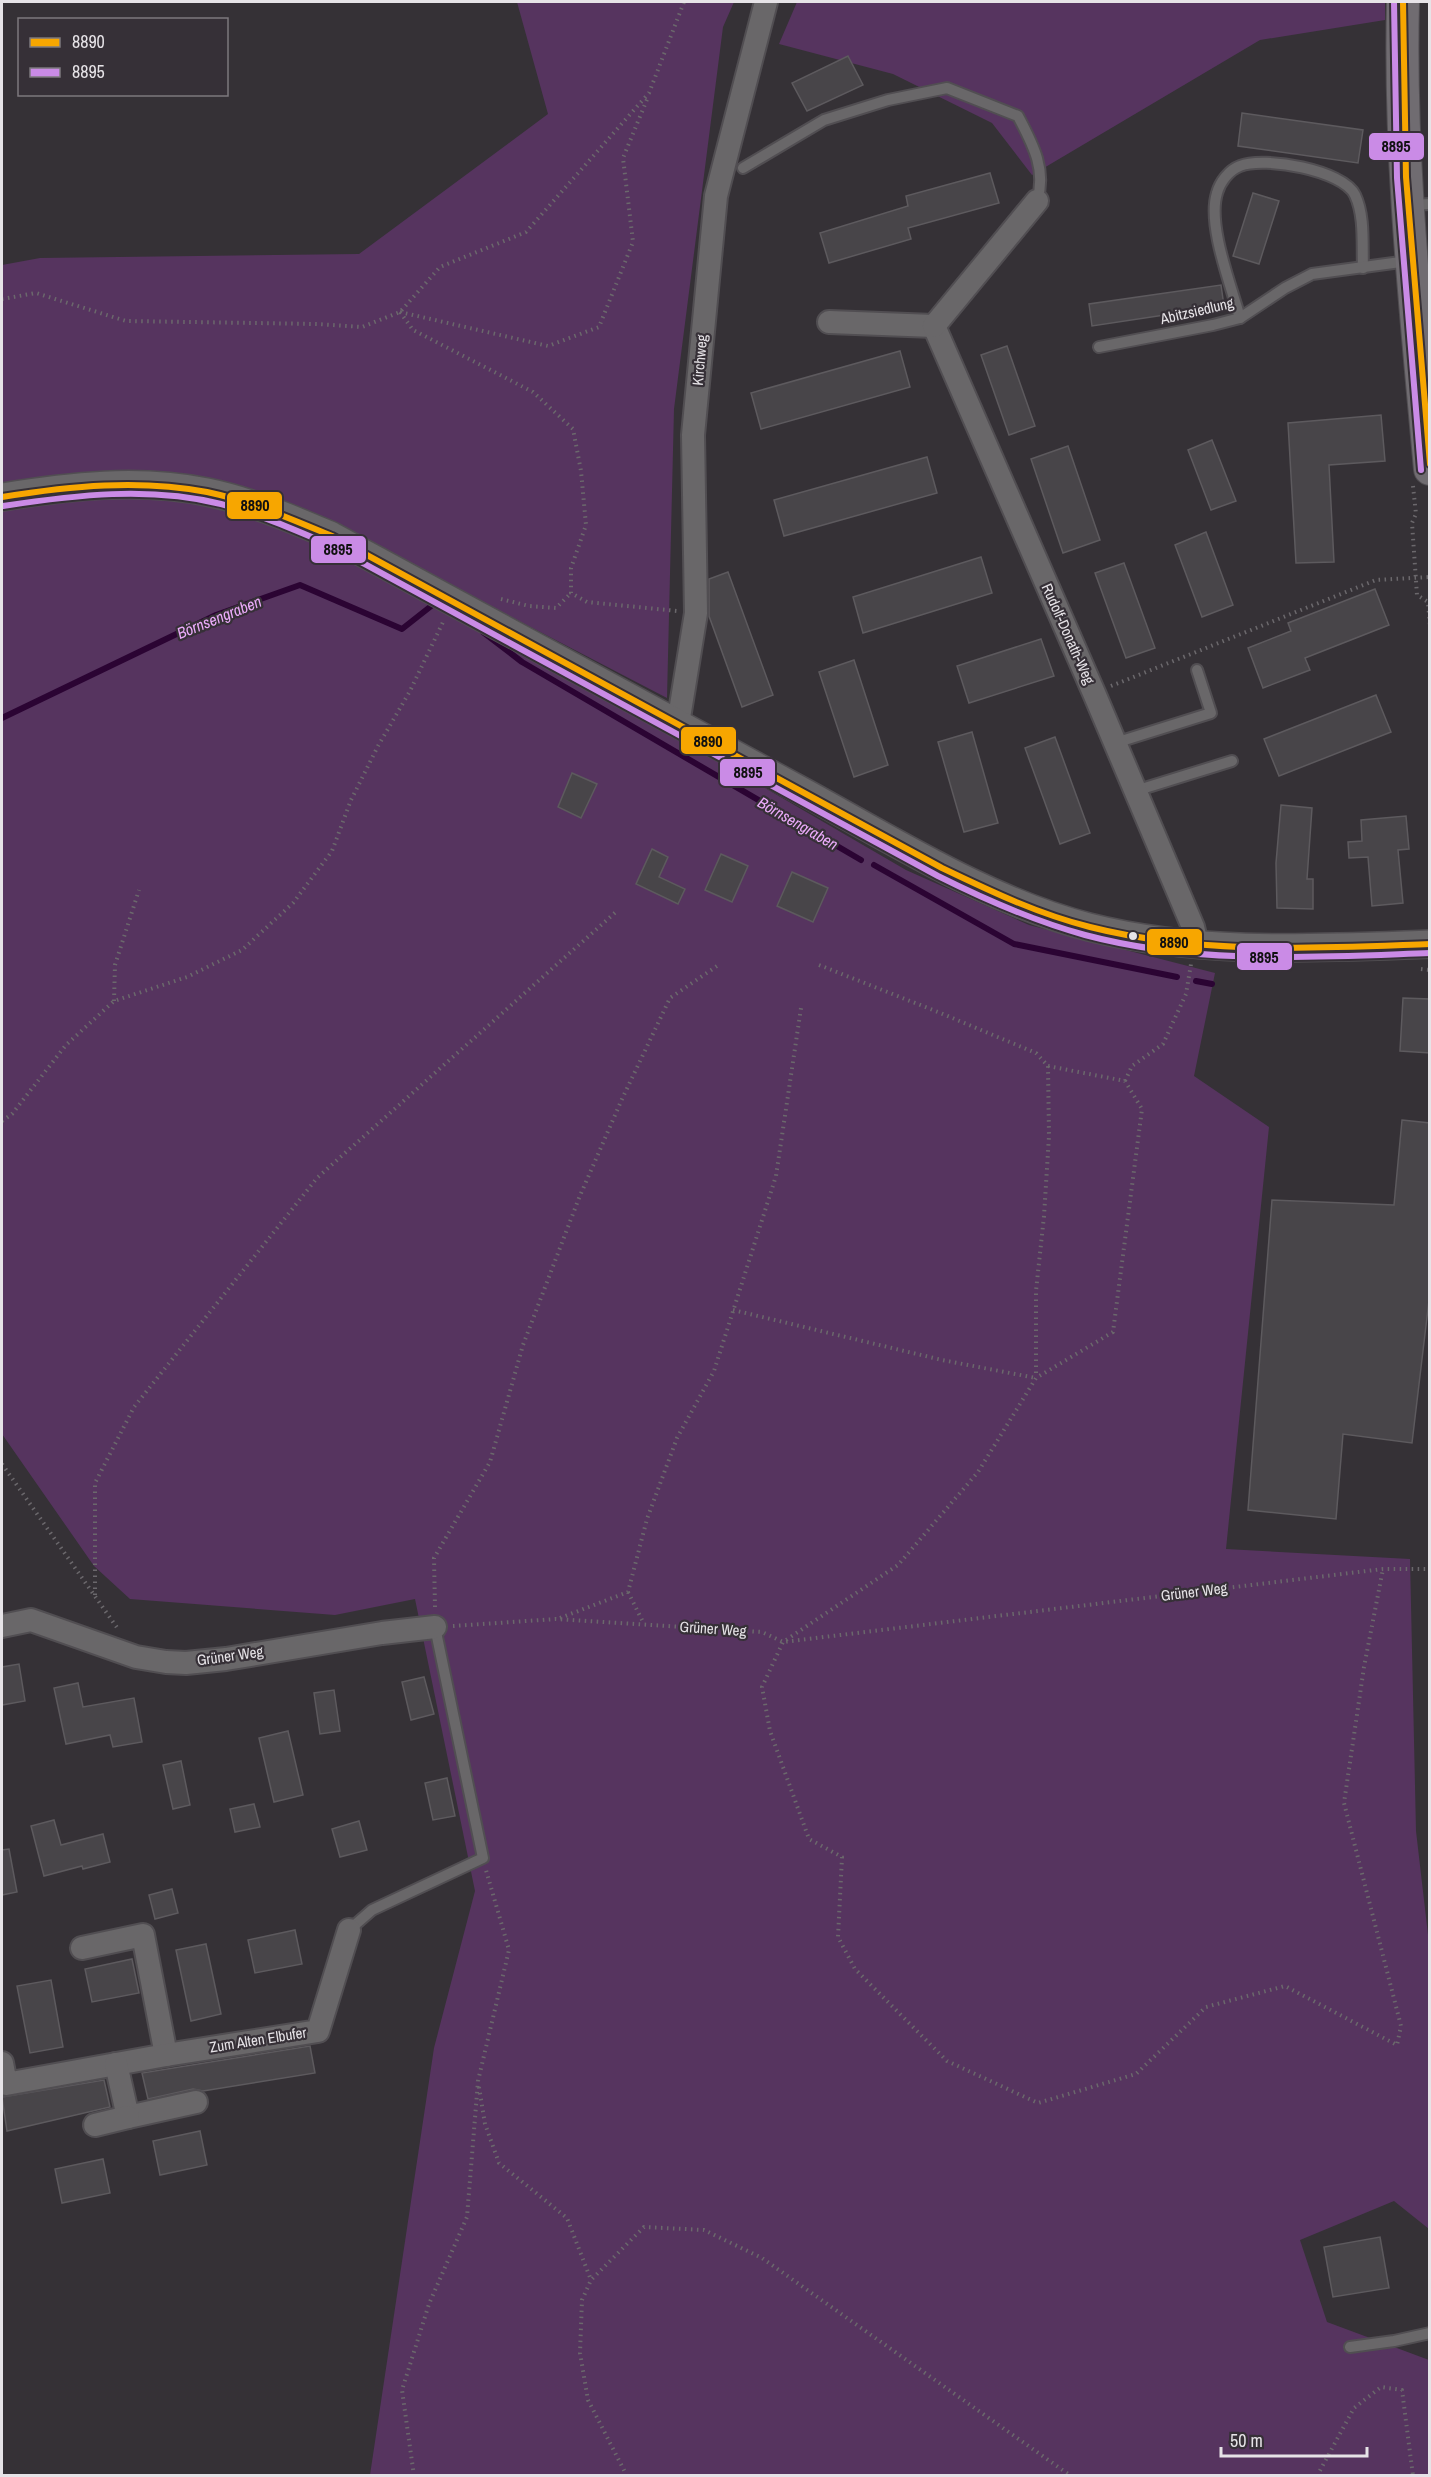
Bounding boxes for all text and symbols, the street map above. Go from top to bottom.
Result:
legend [18,18,228,96]
text: 8890 [72,29,105,54]
text: 8895 [72,59,105,84]
line badge: 8895 [1368,132,1425,161]
text: 8895 [1381,135,1411,157]
street label: Abitzsiedlung [1157,292,1236,329]
street label: Kirchweg [687,333,712,386]
line badge: 8890 [226,491,283,520]
text: 8890 [240,494,270,516]
line badge: 8895 [310,535,367,564]
text: 8895 [323,538,353,560]
street label: Rudolf-Donath-Weg [1037,580,1100,688]
water label: Börnsengraben [173,590,265,644]
line badge: 8890 [680,726,737,755]
text: 8890 [693,730,723,752]
line badge: 8895 [719,758,776,787]
text: 8895 [733,761,763,783]
water label: Börnsengraben [754,791,842,855]
line badge: 8890 [1146,928,1203,956]
unlabelled marker [1127,930,1139,942]
text: 8890 [1159,931,1189,953]
line badge: 8895 [1236,942,1293,971]
text: 8895 [1249,946,1279,968]
street label: Grüner Weg [1160,1577,1229,1606]
street label: Grüner Weg [679,1616,747,1641]
street label: Grüner Weg [195,1640,265,1671]
street label: Zum Alten Elbufer [208,2021,308,2058]
scale bar [1221,2420,1366,2458]
text: 50 m [1230,2428,1263,2453]

